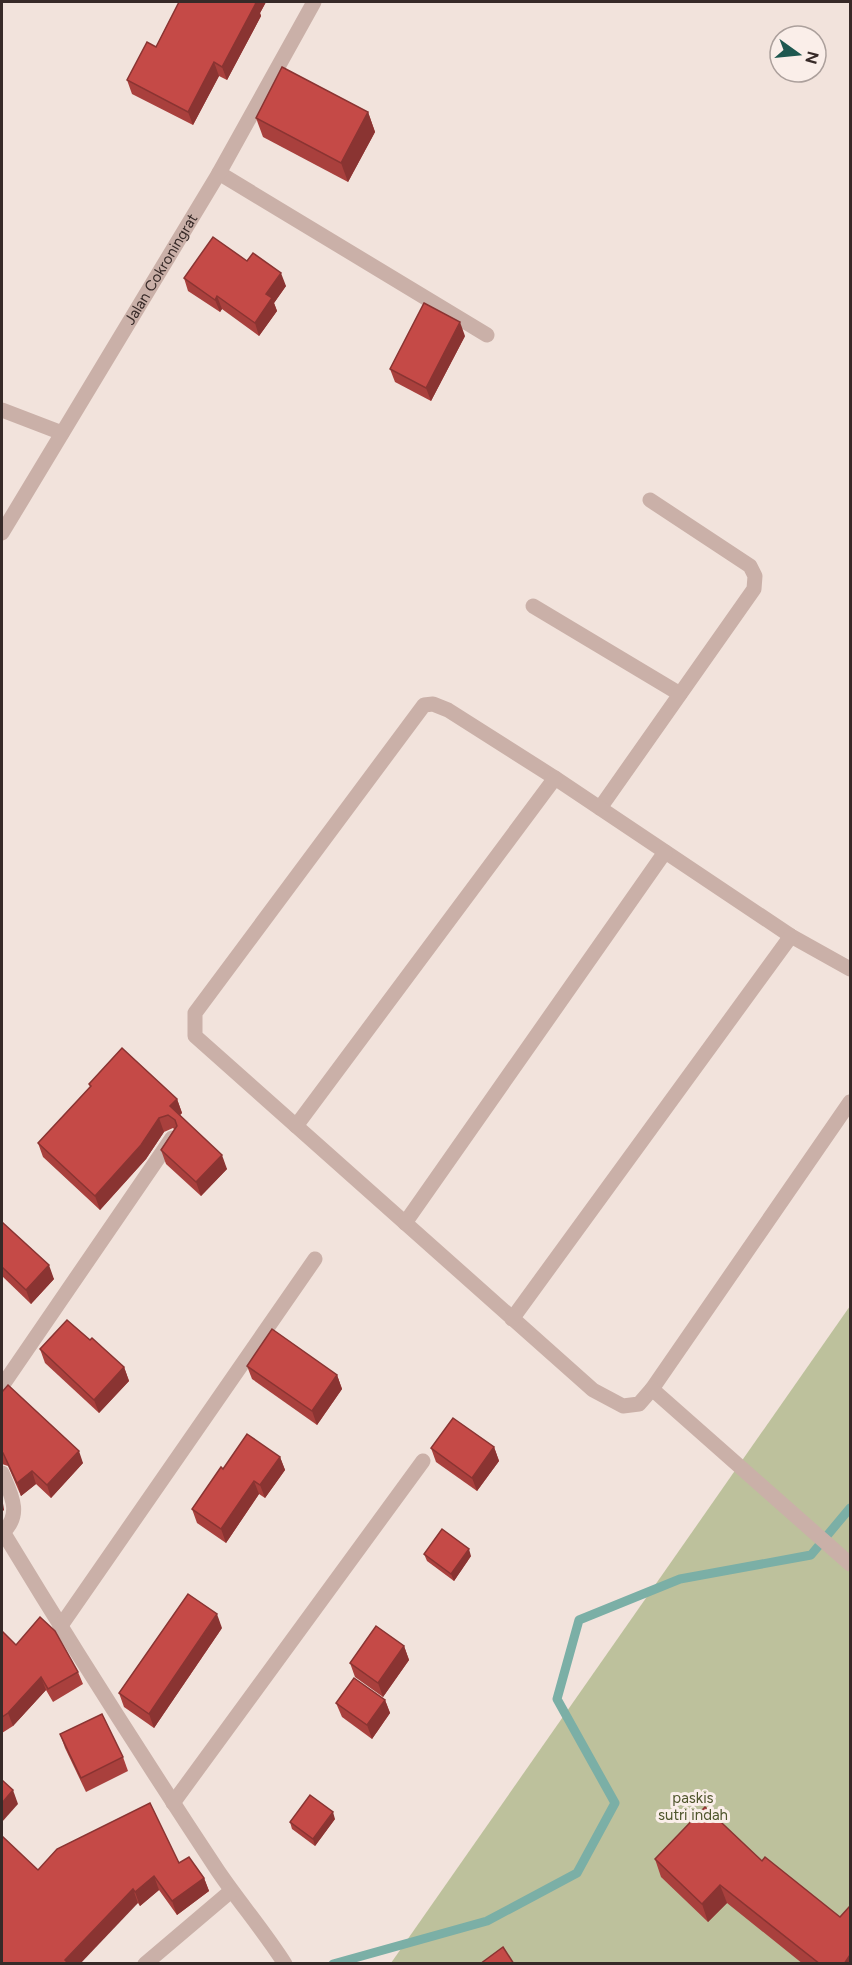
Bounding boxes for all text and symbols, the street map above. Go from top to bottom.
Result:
north arrow [768,24,828,84]
text: N [801,49,823,66]
street label: Jalan Cokroningrat [121,210,202,328]
park label: paskis sutri indah [658,1789,728,1824]

